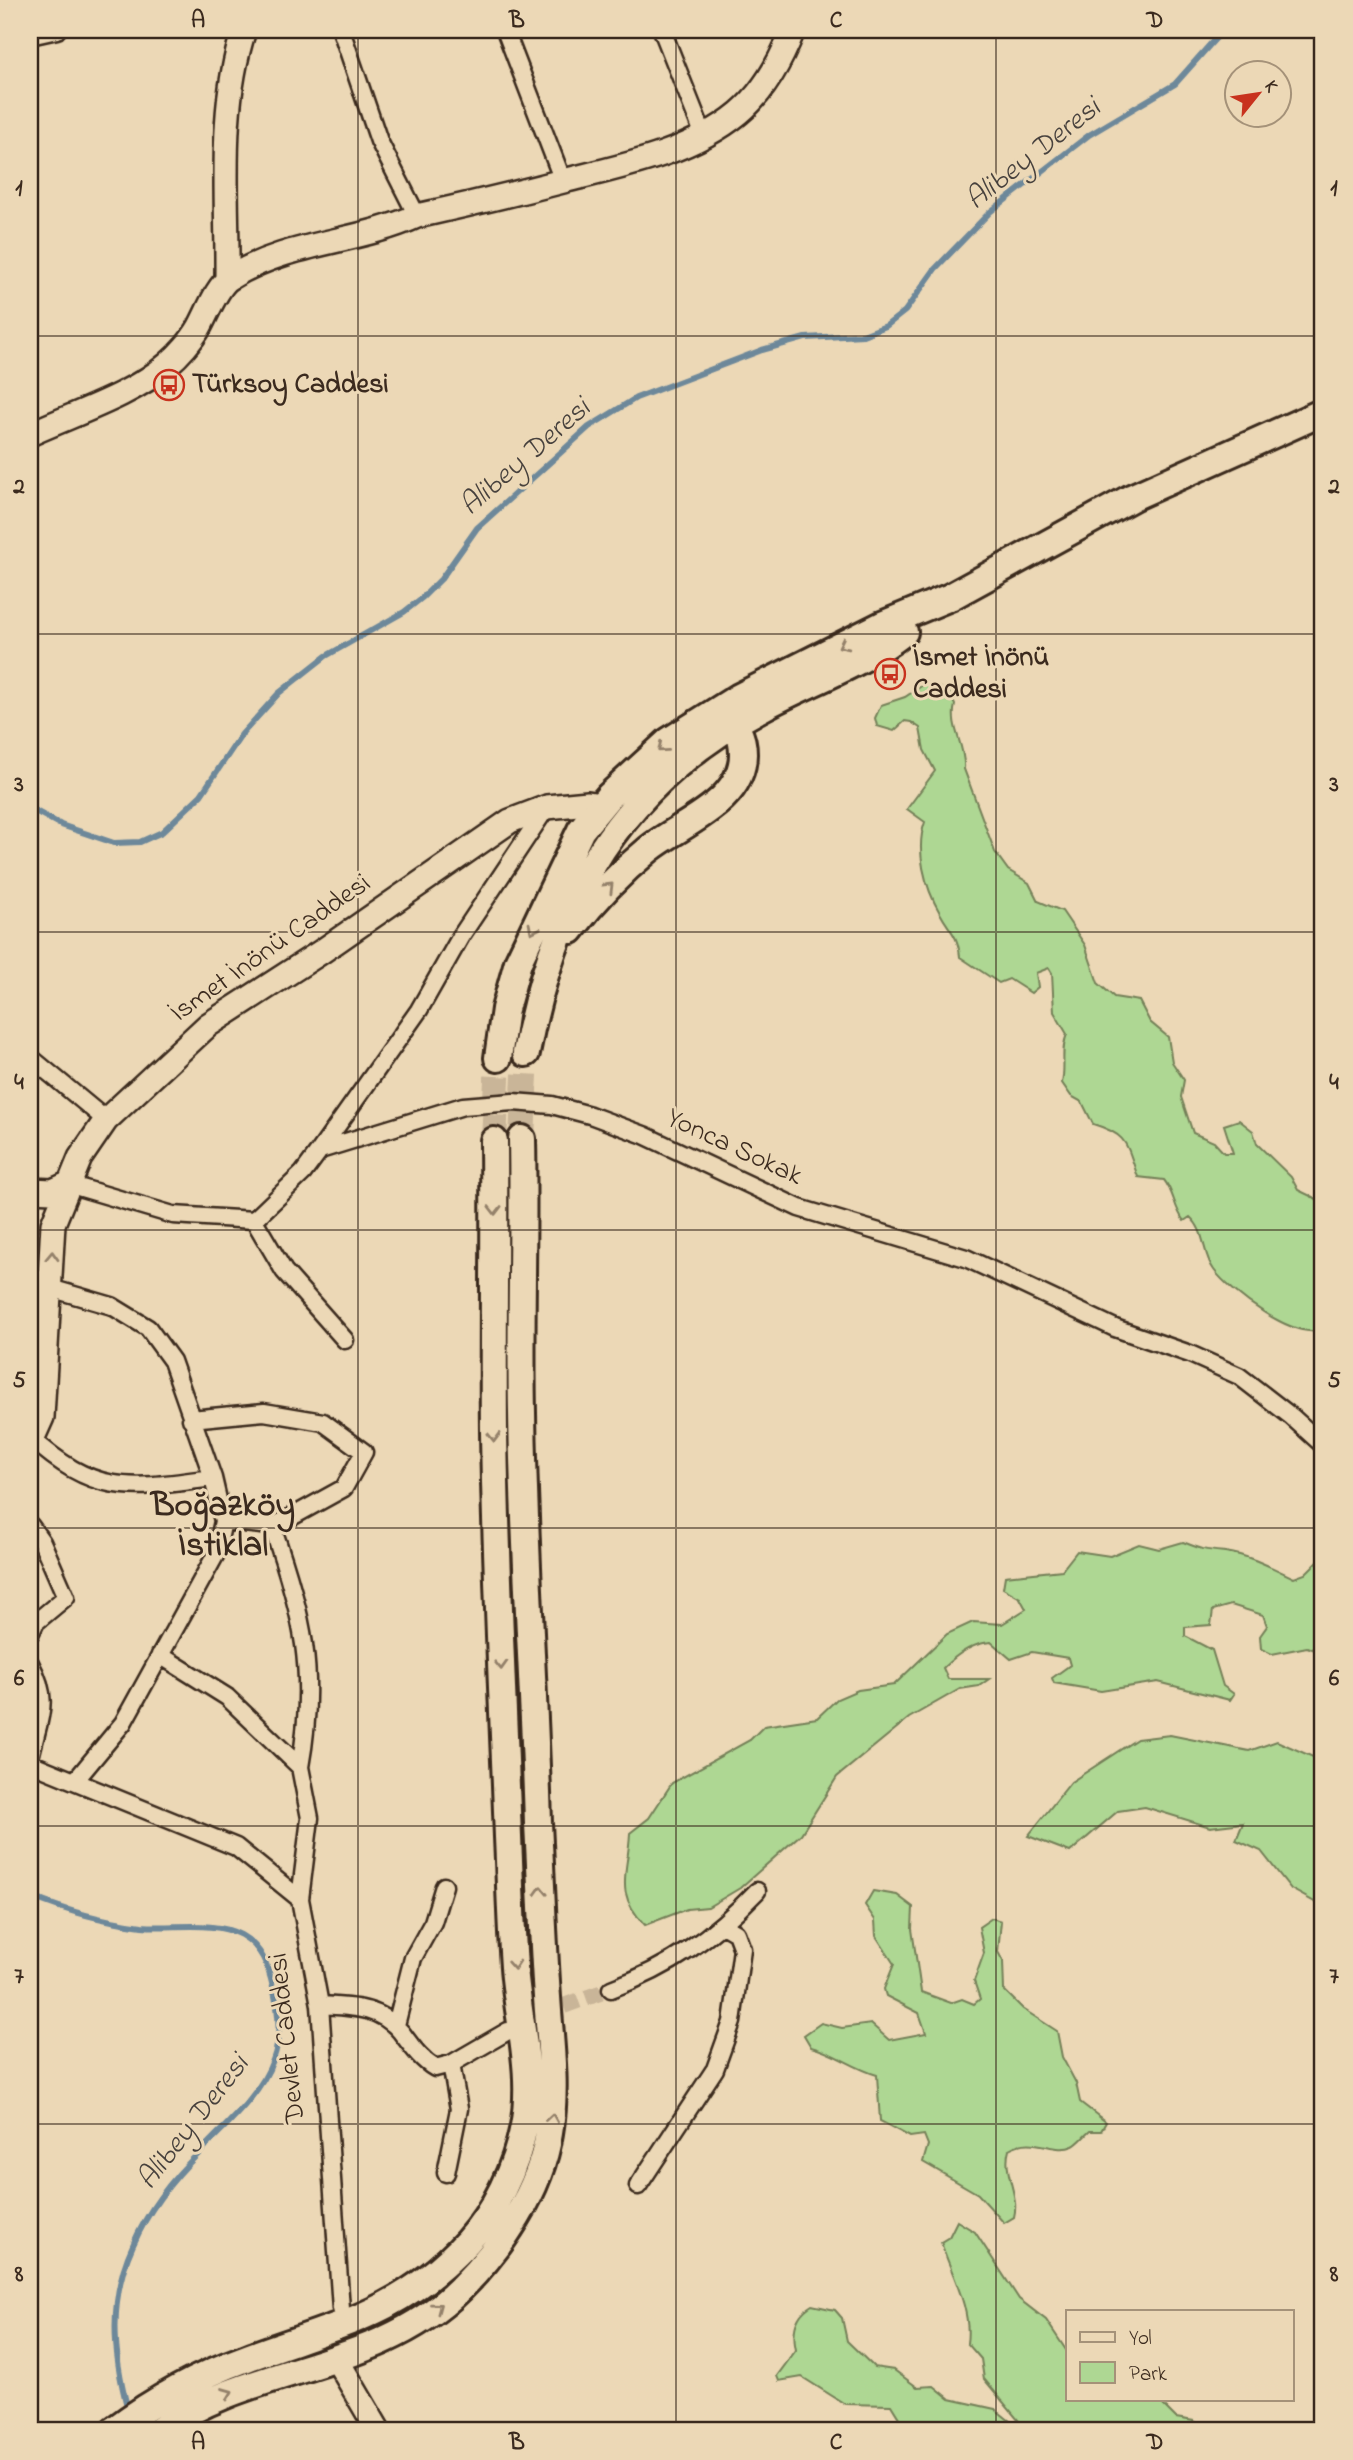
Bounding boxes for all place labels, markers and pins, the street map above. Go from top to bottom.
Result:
place label: Türksoy Caddesi [192,365,388,406]
bus stop icon: Türksoy Caddesi [152,368,186,402]
place label: İsmet İnönü Caddesi [913,638,1049,711]
bus stop icon: İsmet İnönü Caddesi [873,657,907,691]

